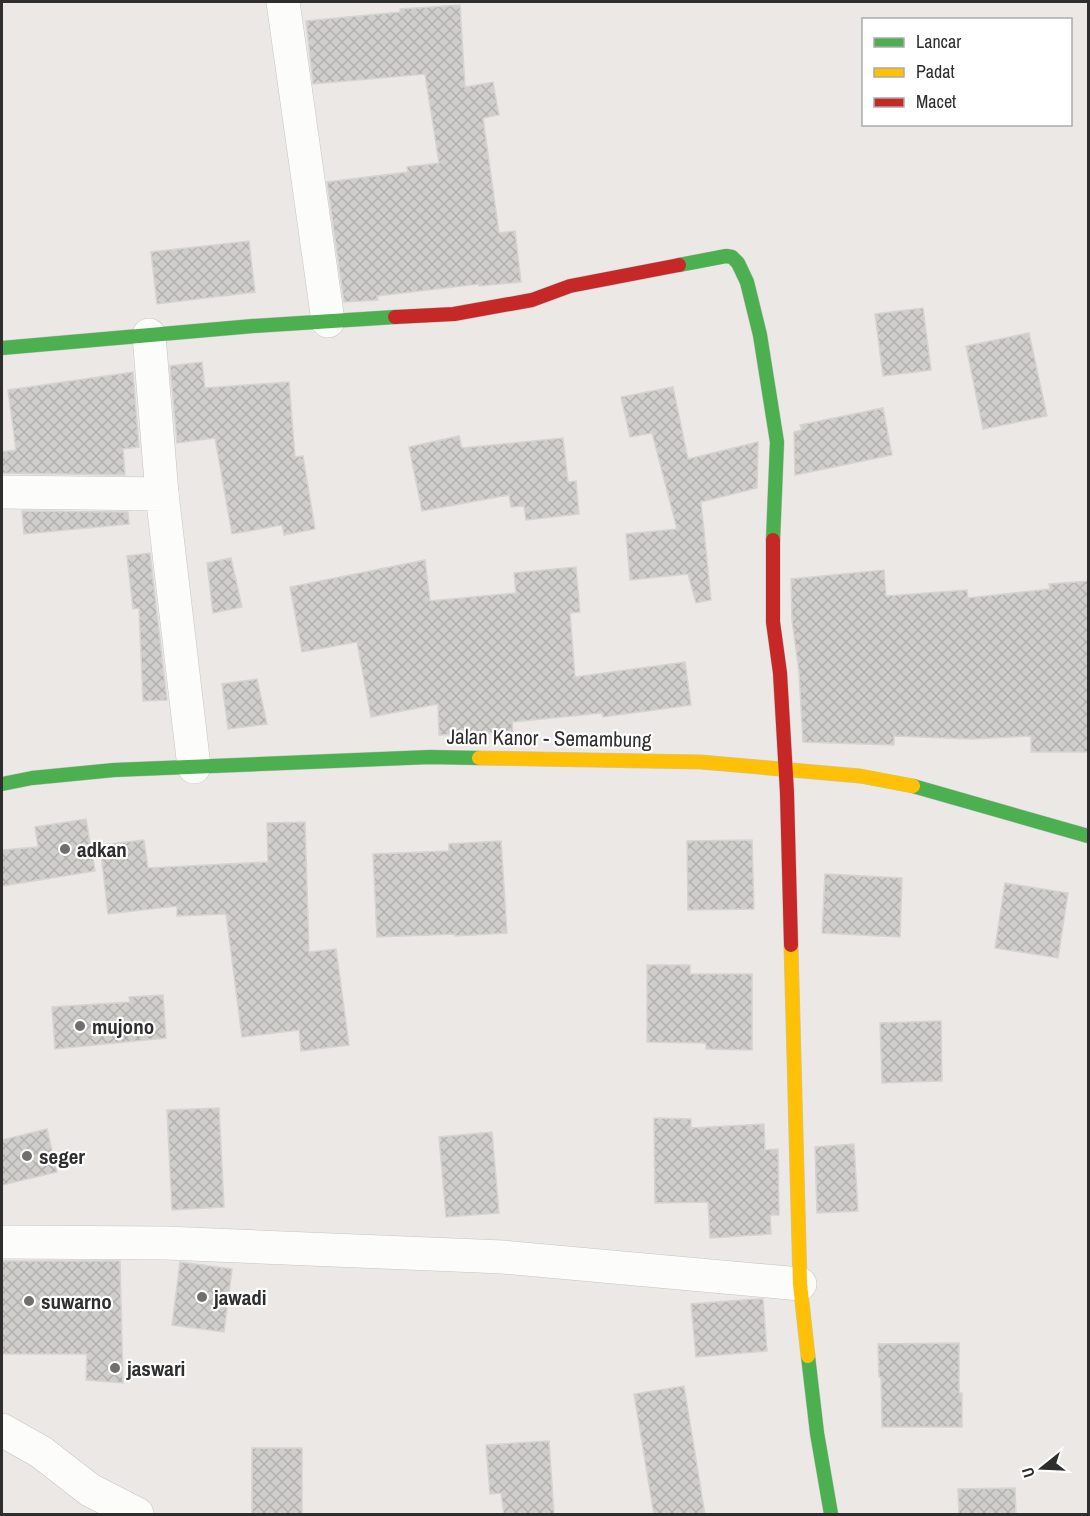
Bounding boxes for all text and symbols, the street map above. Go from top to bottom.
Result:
legend [862,18,1072,126]
text: Lancar [916,29,961,54]
text: Padat [916,59,955,84]
text: Macet [916,89,956,114]
street label: Jalan Kanor - Semambung [446,722,652,754]
place label: adkan [77,835,127,864]
marker: adkan [58,842,72,856]
place label: mujono [92,1012,154,1041]
marker: mujono [73,1019,87,1033]
place label: seger [39,1142,85,1171]
marker: seger [20,1149,34,1163]
place label: jawadi [213,1283,267,1312]
place label: suwarno [41,1287,112,1316]
marker: jawadi [195,1290,209,1304]
marker: suwarno [22,1294,36,1308]
place label: jaswari [126,1354,185,1383]
marker: jaswari [108,1361,122,1375]
north arrow [1012,1438,1072,1498]
text: U [1016,1465,1040,1481]

